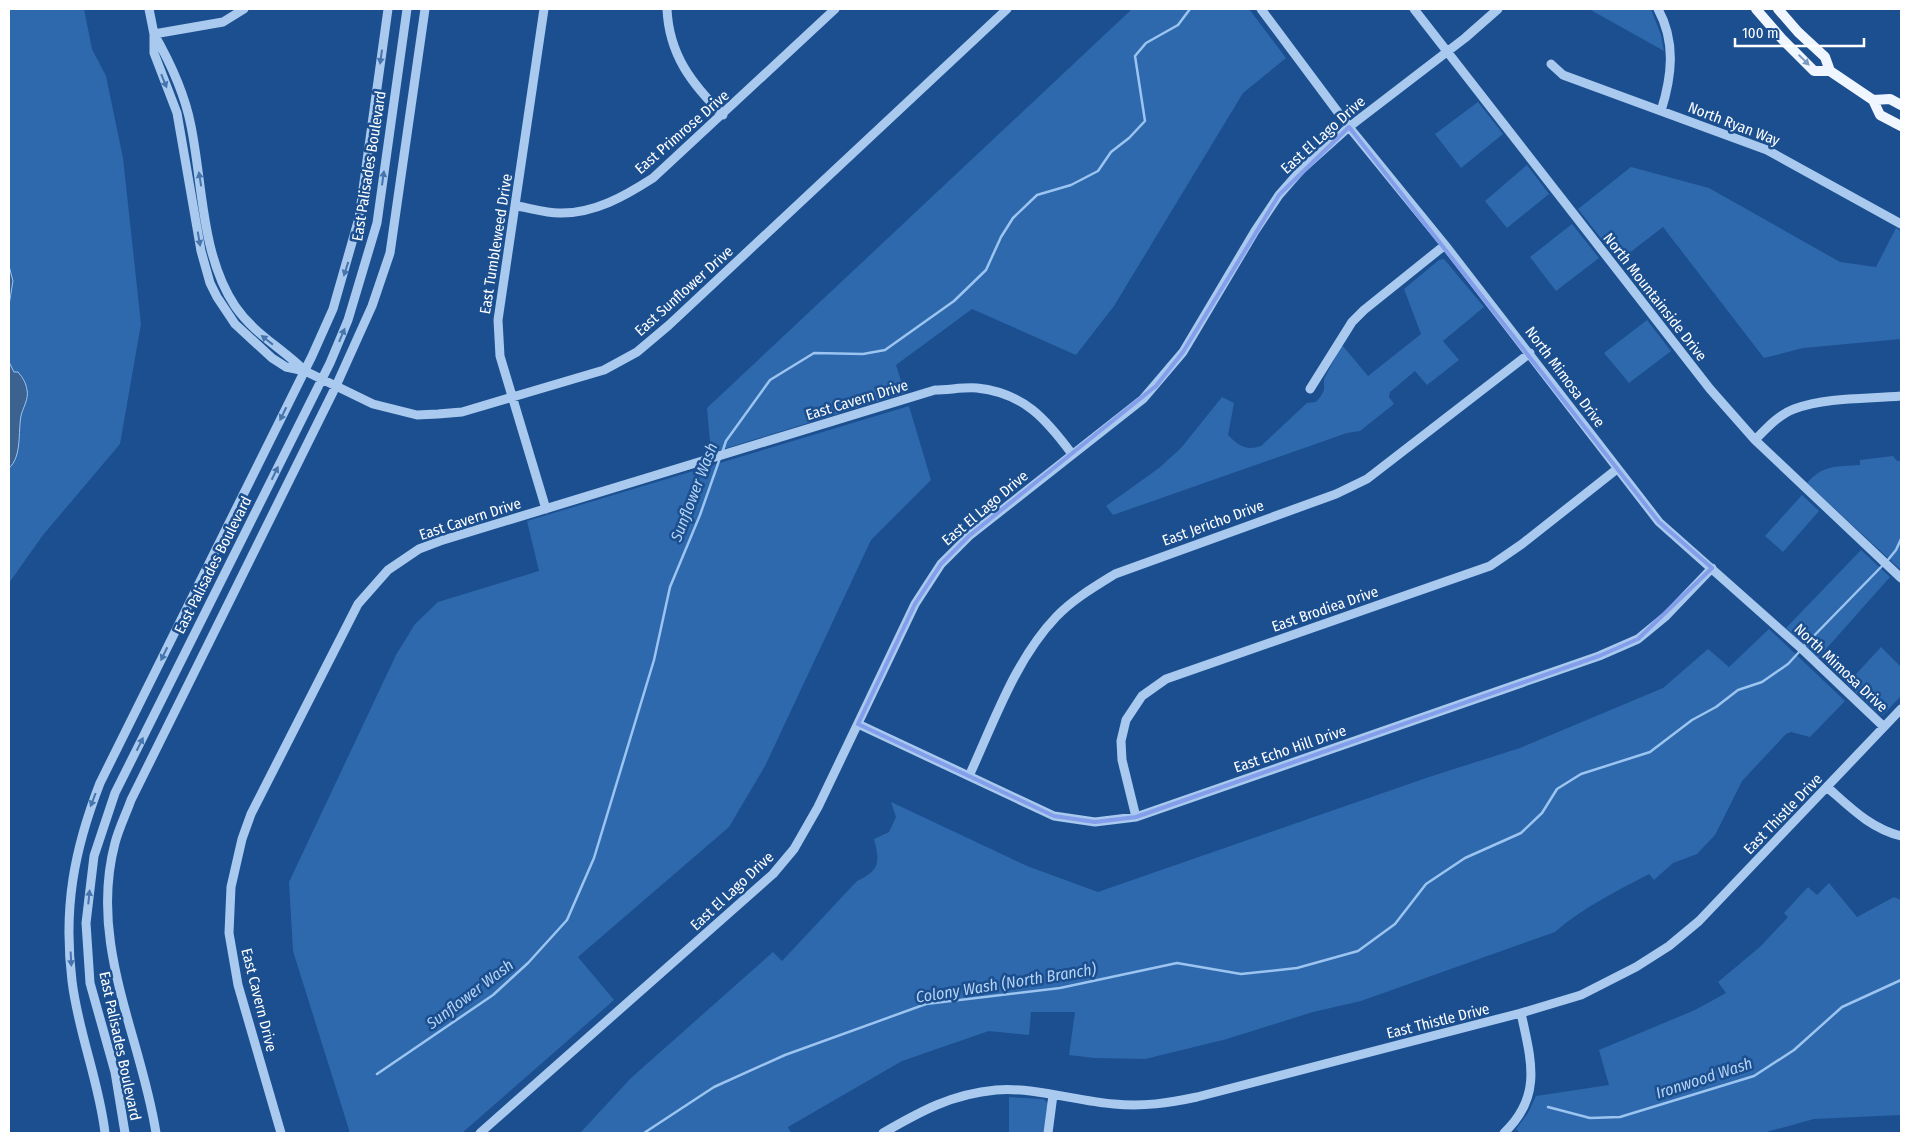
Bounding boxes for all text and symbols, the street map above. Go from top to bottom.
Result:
scale bar [1735,15,1864,47]
text: 100 m [1742,24,1779,42]
one-way arrow [377,49,385,65]
one-way arrow [1797,54,1809,66]
one-way arrow [160,74,168,89]
street label: East Primrose Drive [631,86,733,178]
street label: East Palisades Boulevard [348,90,390,242]
street label: East El Lago Drive [1277,92,1369,178]
street label: North Ryan Way [1686,98,1783,150]
one-way arrow [379,170,387,186]
one-way arrow [195,171,203,187]
street label: East Tumbleweed Drive [476,173,516,315]
street label: North Mountainside Drive [1599,229,1711,365]
one-way arrow [196,231,204,247]
street label: East Sunflower Drive [631,242,737,340]
one-way arrow [341,261,349,276]
street label: North Mimosa Drive [1521,323,1609,431]
one-way arrow [338,327,346,342]
one-way arrow [261,335,274,346]
street label: East Cavern Drive [804,376,910,424]
one-way arrow [279,407,287,421]
water label: Sunflower Wash [666,440,721,545]
one-way arrow [271,466,279,480]
street label: East El Lago Drive [938,467,1032,549]
street label: East Palisades Boulevard [171,493,255,637]
street label: East Cavern Drive [417,494,523,544]
street label: East Jericho Drive [1160,496,1266,550]
street label: East Brodiea Drive [1269,582,1381,636]
street label: North Mimosa Drive [1790,620,1892,716]
one-way arrow [160,647,168,661]
street label: East Echo Hill Drive [1232,721,1348,777]
one-way arrow [136,736,144,751]
street label: East Thistle Drive [1740,770,1826,858]
one-way arrow [89,793,97,808]
street label: East El Lago Drive [687,848,777,934]
one-way arrow [85,888,93,904]
street label: East Cavern Drive [237,946,281,1054]
one-way arrow [68,952,76,968]
water label: Sunflower Wash [422,955,517,1033]
water label: Colony Wash (North Branch) [914,959,1098,1007]
street label: East Palisades Boulevard [95,970,145,1122]
street label: East Thistle Drive [1385,1000,1491,1042]
water label: Ironwood Wash [1653,1053,1755,1103]

